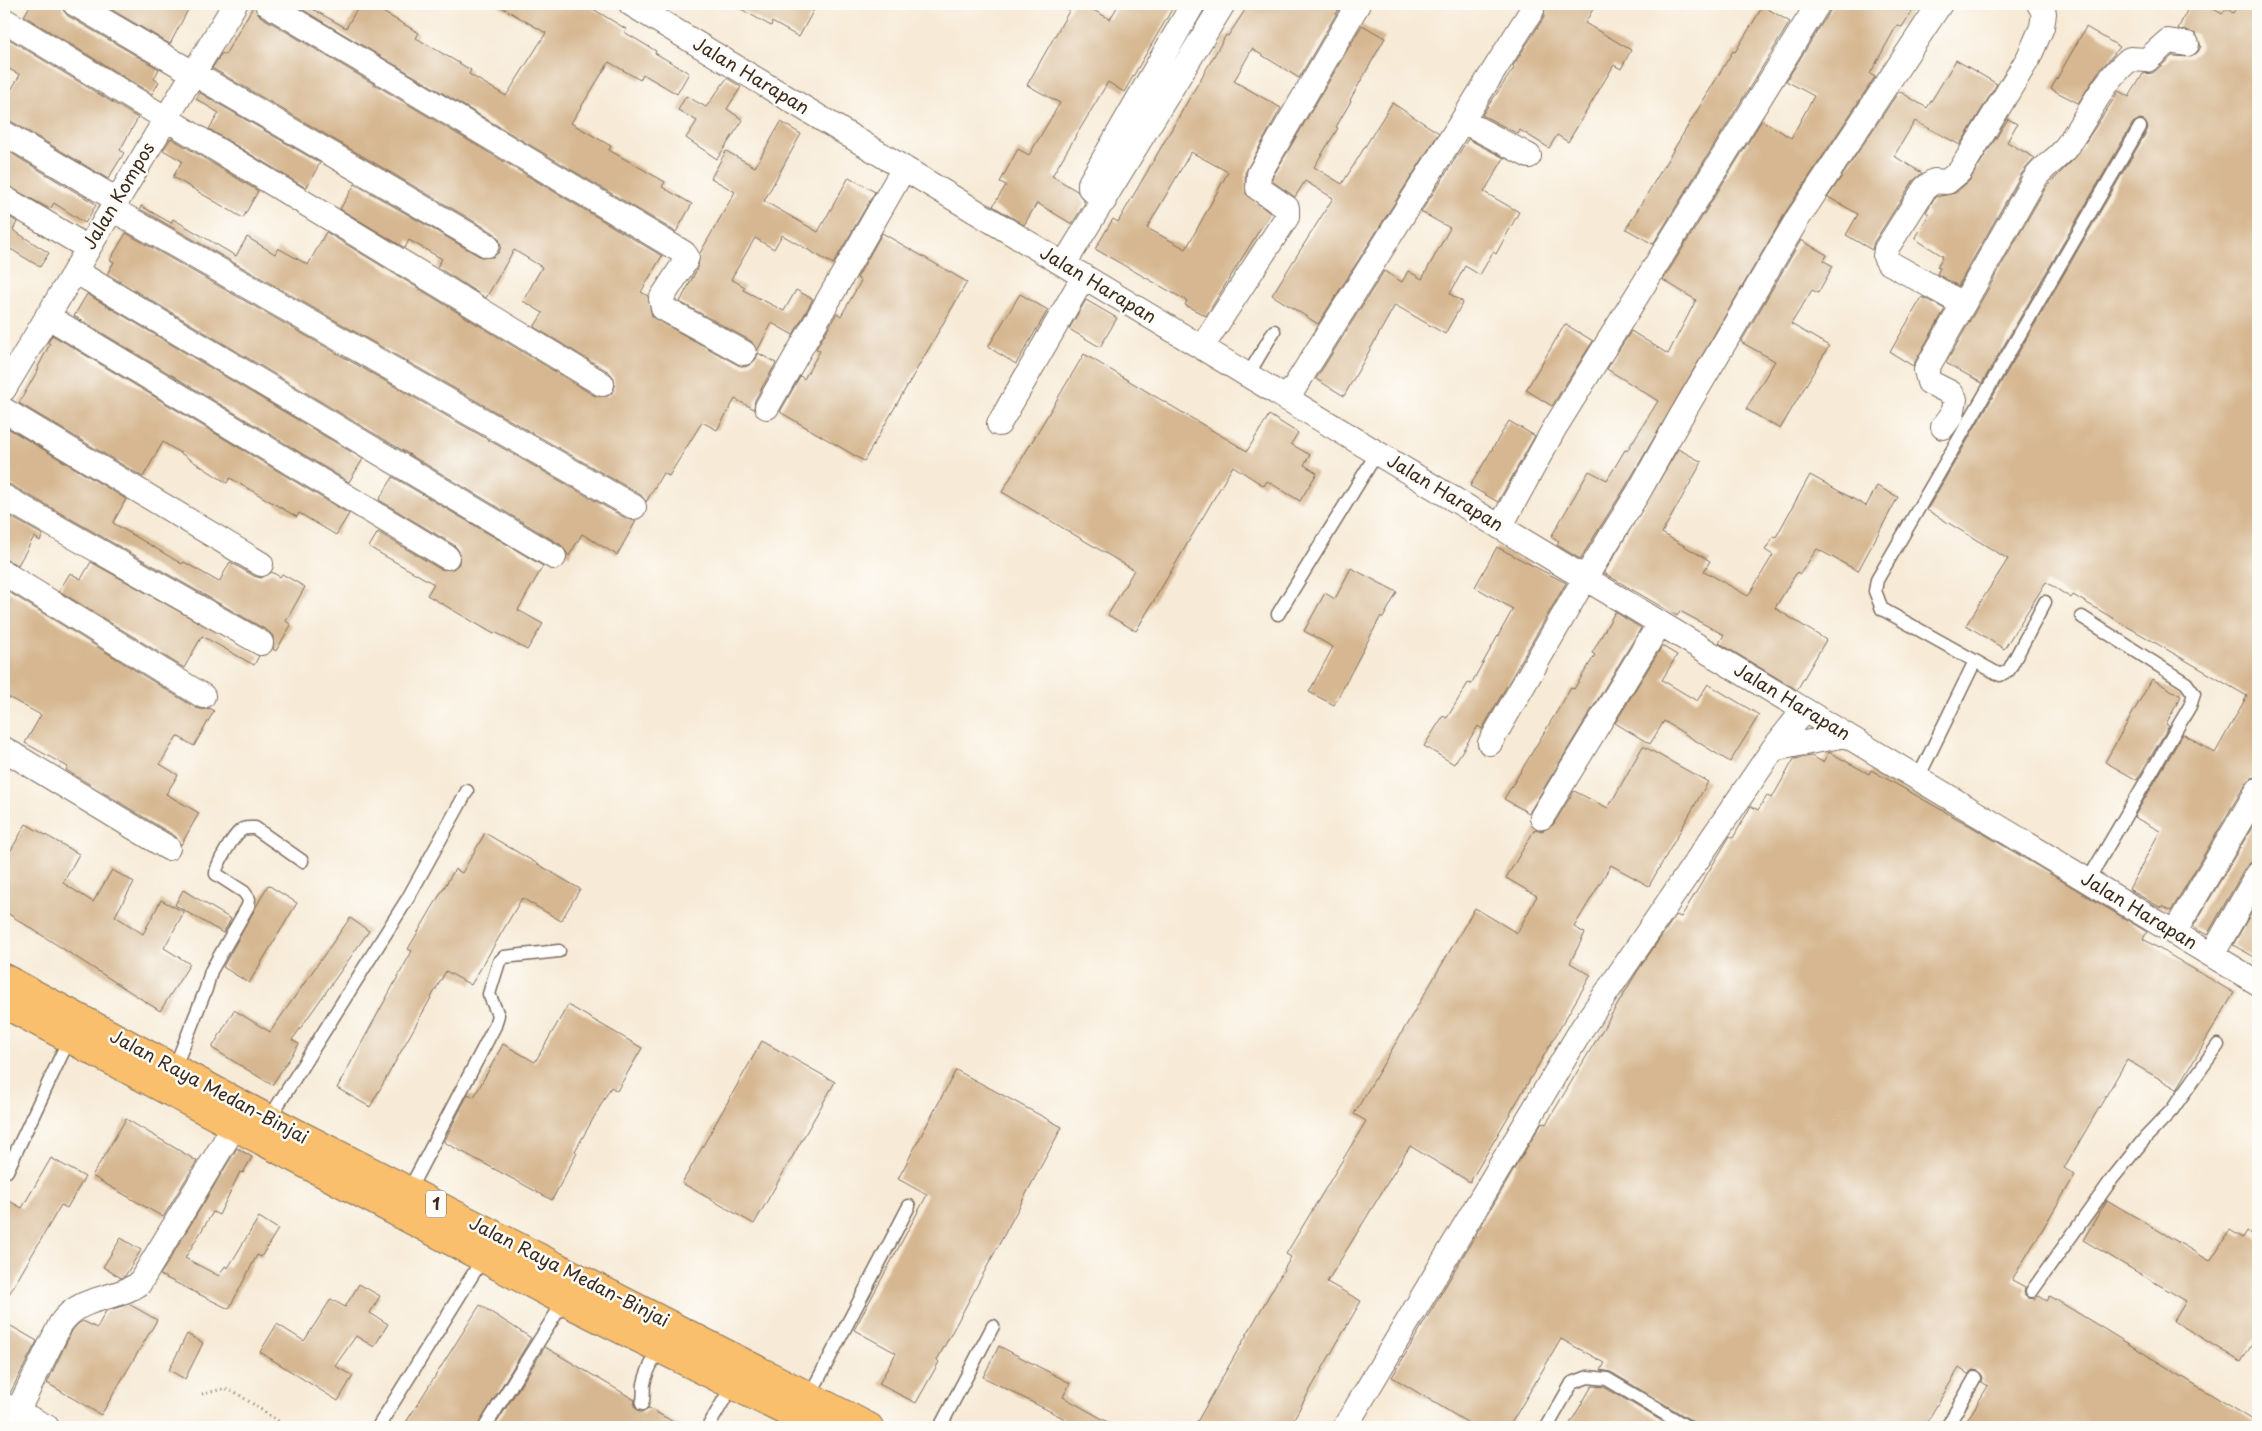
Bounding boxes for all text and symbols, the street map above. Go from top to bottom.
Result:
street label: Jalan Harapan [688,29,815,120]
street label: Jalan Kompos [75,136,160,254]
street label: Jalan Harapan [1035,238,1162,329]
street label: Jalan Harapan [1382,446,1509,537]
street label: Jalan Harapan [1729,655,1856,746]
street label: Jalan Harapan [2076,864,2203,955]
street label: Jalan Raya Medan-Binjai [106,1022,314,1150]
road number: 1 [426,1190,446,1218]
street label: Jalan Raya Medan-Binjai [465,1208,674,1333]

